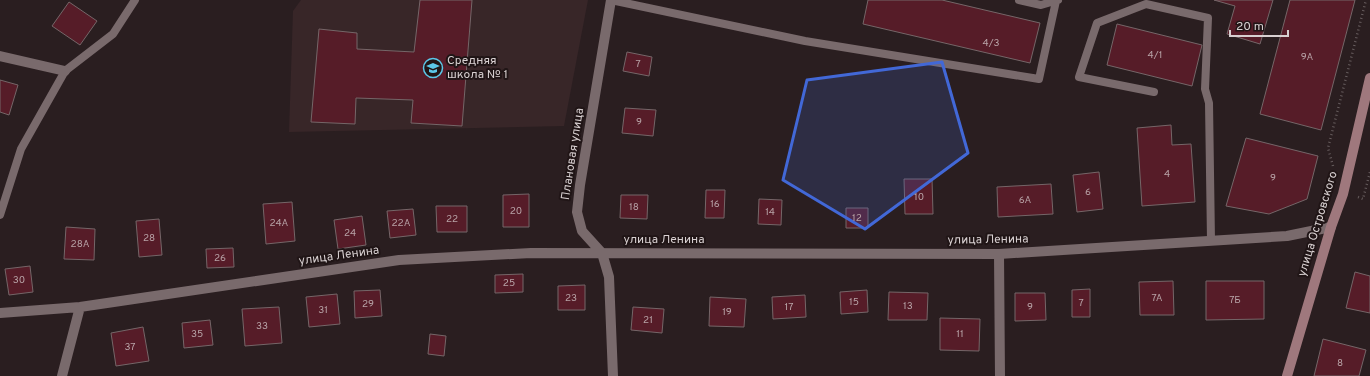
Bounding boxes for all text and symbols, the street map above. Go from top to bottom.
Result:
scale bar [1230,12,1288,38]
text: 20 m [1236,19,1264,35]
house number: 4/3 [982,37,1000,50]
house number: 4/1 [1148,49,1162,62]
house number: 9А [1301,51,1313,64]
place label: Средняя школа № 1 [447,53,508,83]
school or university icon: Средняя школа № 1 [422,57,444,79]
house number: 7 [635,58,641,71]
street label: Плановая улица [558,107,588,201]
house number: 9 [636,116,642,129]
house number: 4 [1164,168,1170,181]
street label: улица Островского [1294,169,1342,279]
house number: 9 [1270,172,1276,185]
house number: 6 [1085,186,1091,199]
house number: 10 [914,191,924,204]
house number: 6А [1019,194,1031,207]
house number: 16 [710,198,720,211]
house number: 18 [629,201,639,214]
house number: 20 [510,205,522,218]
house number: 14 [765,206,775,219]
house number: 12 [852,212,862,225]
house number: 22 [446,213,458,226]
house number: 24А [270,217,289,230]
house number: 22А [391,217,411,230]
house number: 24 [344,227,356,240]
street label: улица Ленина [947,231,1029,249]
house number: 28 [143,232,155,245]
street label: улица Ленина [624,232,704,248]
house number: 28А [71,238,90,251]
street label: улица Ленина [298,242,380,270]
house number: 26 [214,252,226,265]
house number: 30 [13,274,25,287]
house number: 25 [503,277,515,290]
house number: 23 [565,292,577,305]
house number: 7А [1152,292,1163,305]
house number: 7Б [1229,294,1241,307]
house number: 15 [849,296,859,309]
house number: 7 [1078,297,1084,310]
house number: 29 [362,298,374,311]
house number: 13 [903,300,913,313]
house number: 17 [785,301,793,314]
house number: 9 [1027,301,1033,314]
house number: 31 [318,304,328,317]
house number: 19 [722,306,732,319]
house number: 21 [643,314,653,327]
house number: 33 [256,320,268,333]
house number: 35 [191,328,203,341]
house number: 11 [956,328,964,341]
house number: 37 [124,341,136,354]
house number: 8 [1337,357,1343,370]

